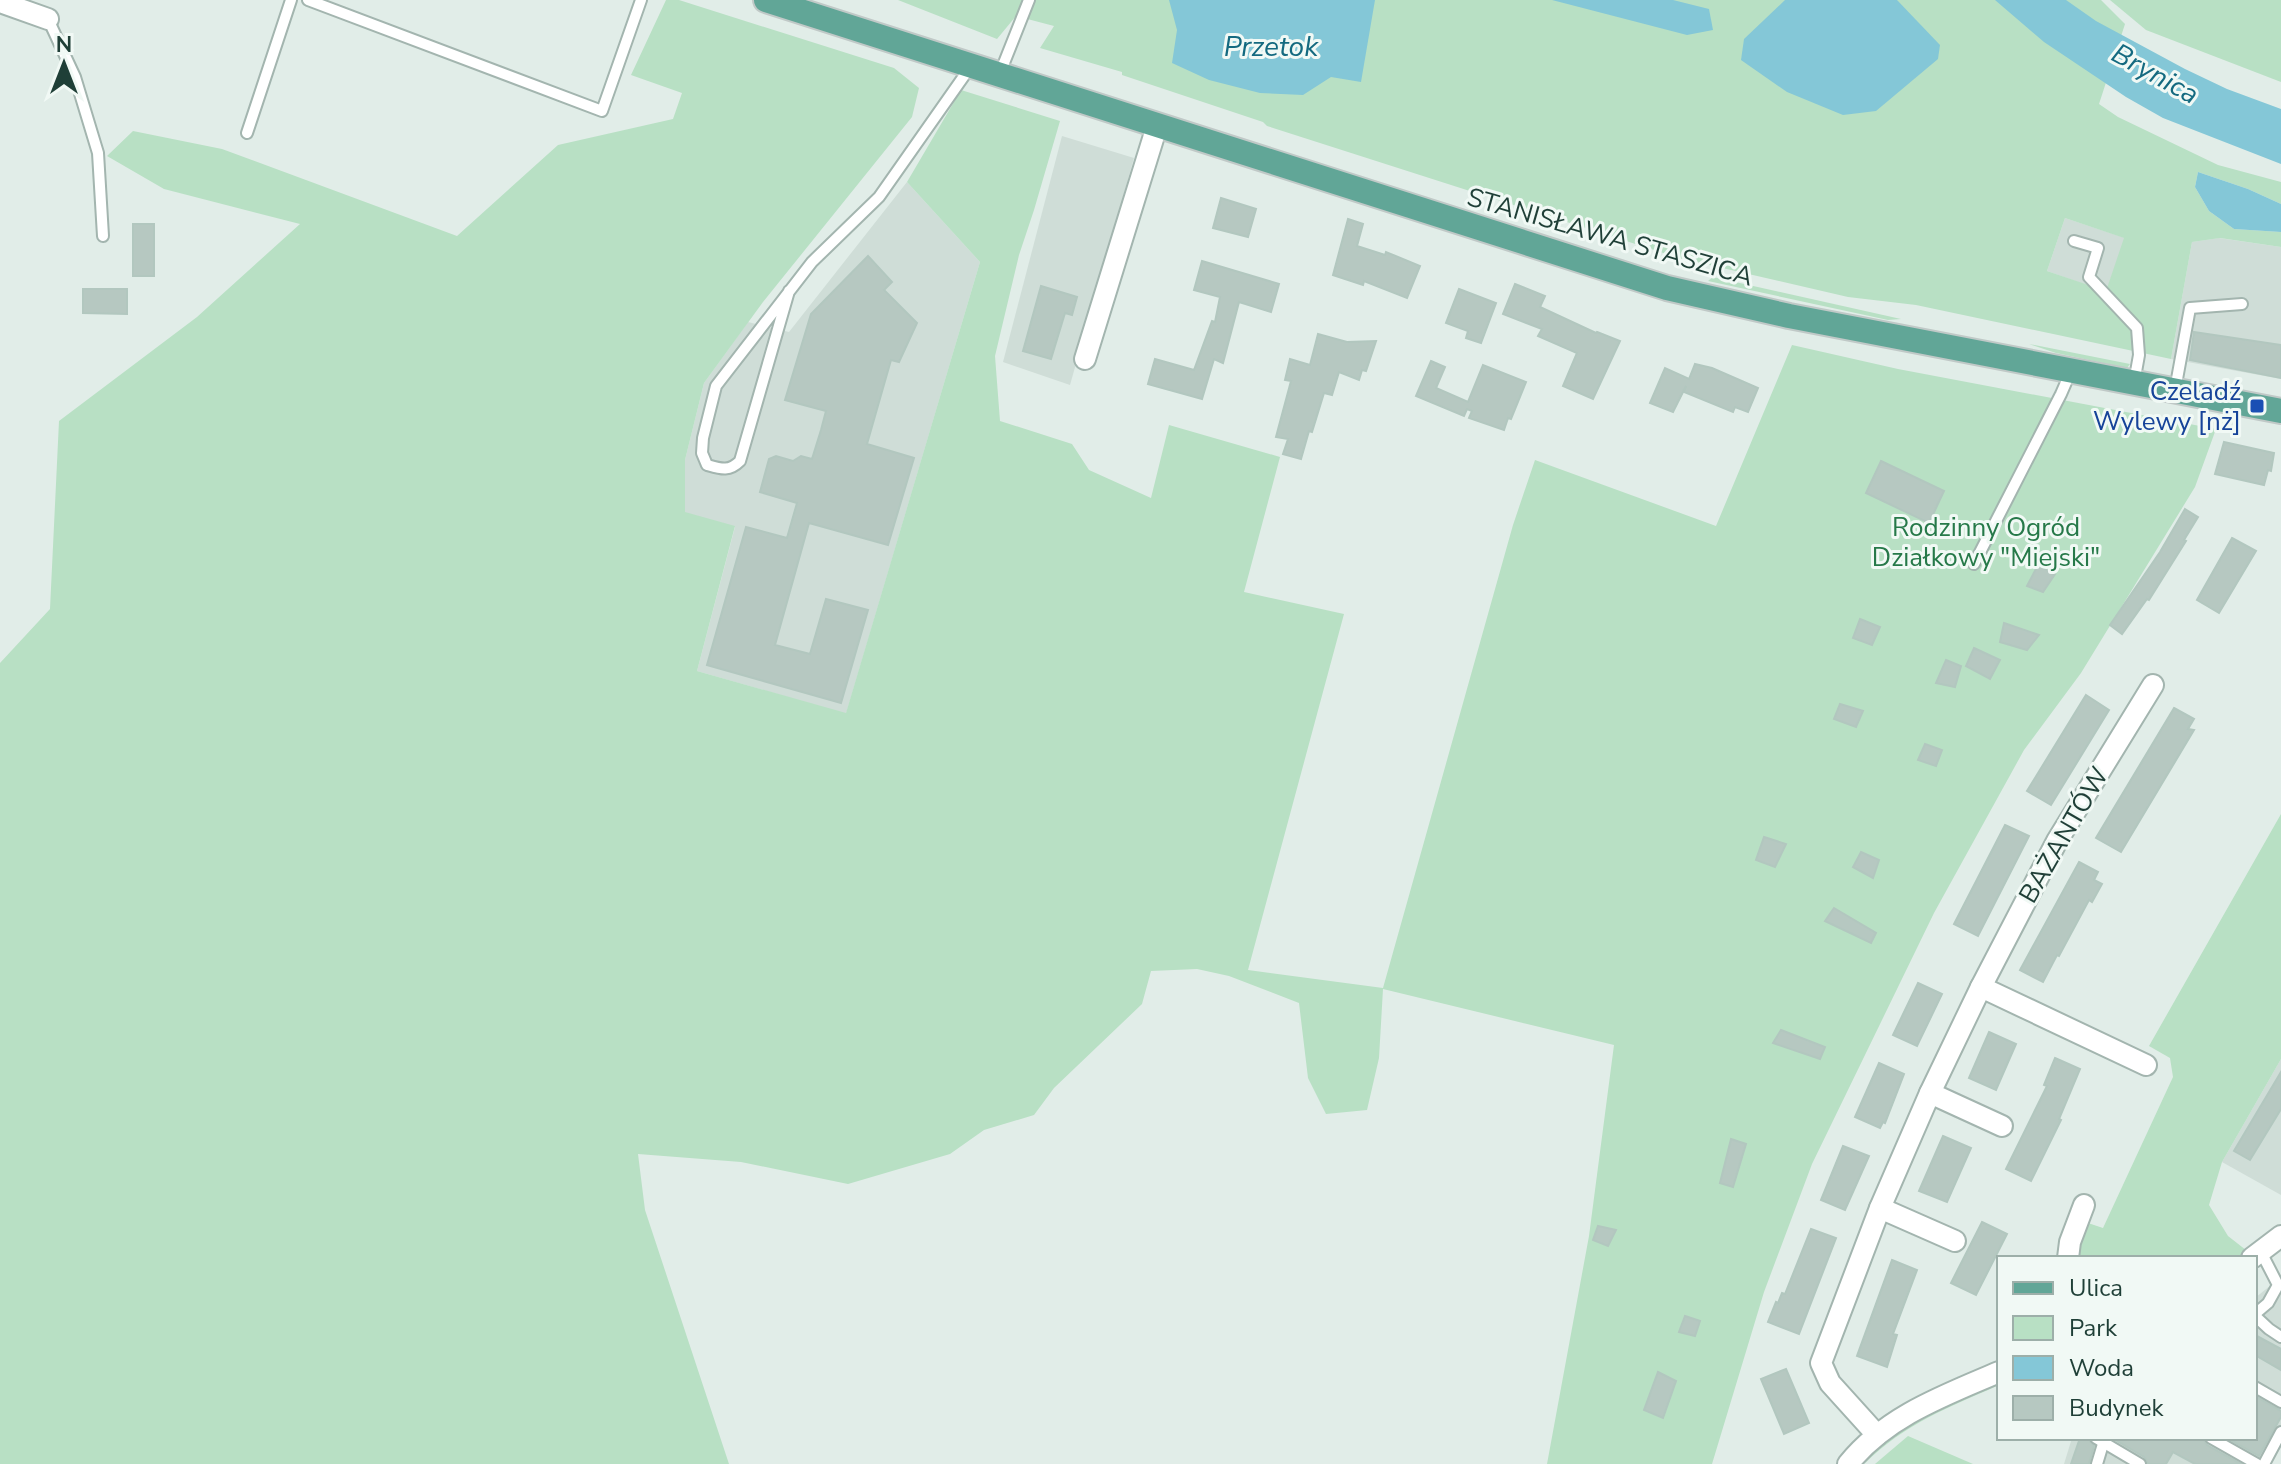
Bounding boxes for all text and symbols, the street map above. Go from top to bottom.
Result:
north arrow [24,24,104,104]
water label: Przetok [1224,28,1319,66]
text: N [56,30,72,60]
water label: Brynica [2105,35,2205,113]
street label: STANISŁAWA STASZICA [1463,179,1757,295]
place label: Czeladź Wylewy [nż] [2093,374,2241,439]
marker: Czeladź Wylewy [nż] [2248,397,2266,415]
park label: Rodzinny Ogród Działkowy "Miejski" [1872,510,2100,575]
street label: BAŻANTÓW [2011,760,2117,910]
legend [1997,1256,2257,1440]
text: Ulica [2069,1272,2123,1304]
text: Park [2069,1312,2118,1344]
text: Woda [2069,1352,2134,1384]
text: Budynek [2069,1392,2164,1424]

